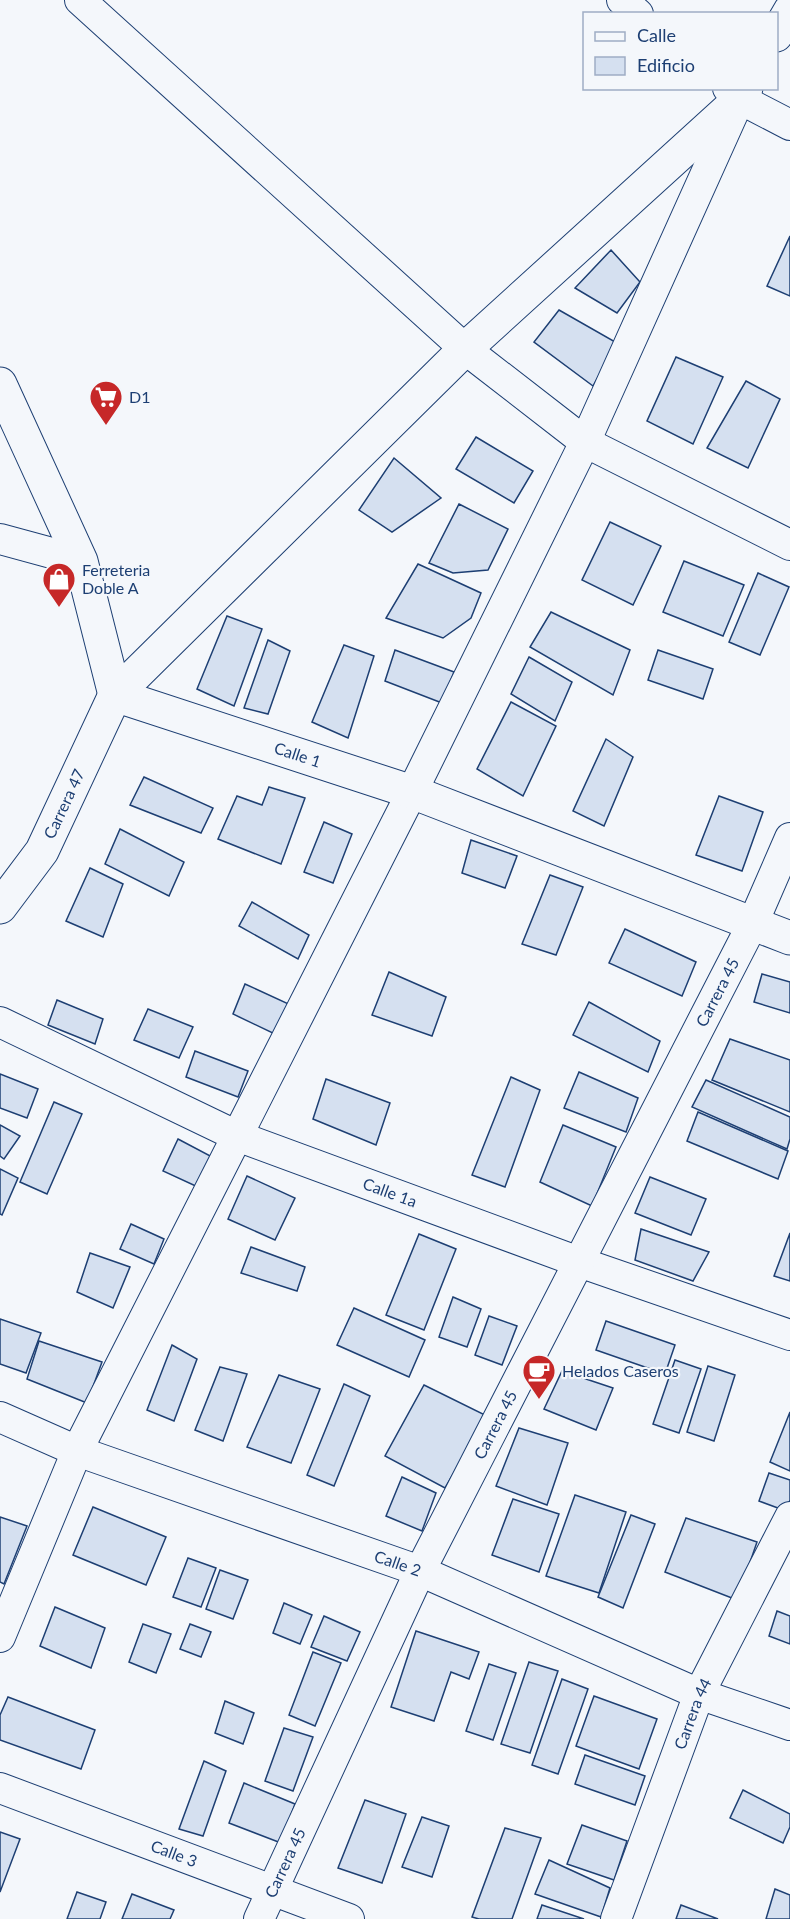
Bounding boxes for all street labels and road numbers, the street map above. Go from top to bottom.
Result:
street label: Calle 1 [272,738,324,771]
street label: Carrera 47 [39,766,88,842]
street label: Carrera 45 [691,955,742,1030]
street label: Calle 1a [361,1173,420,1210]
street label: Carrera 45 [469,1387,520,1462]
street label: Calle 2 [372,1546,424,1580]
street label: Carrera 44 [669,1675,715,1752]
street label: Carrera 45 [260,1825,309,1900]
street label: Calle 3 [148,1836,200,1870]

